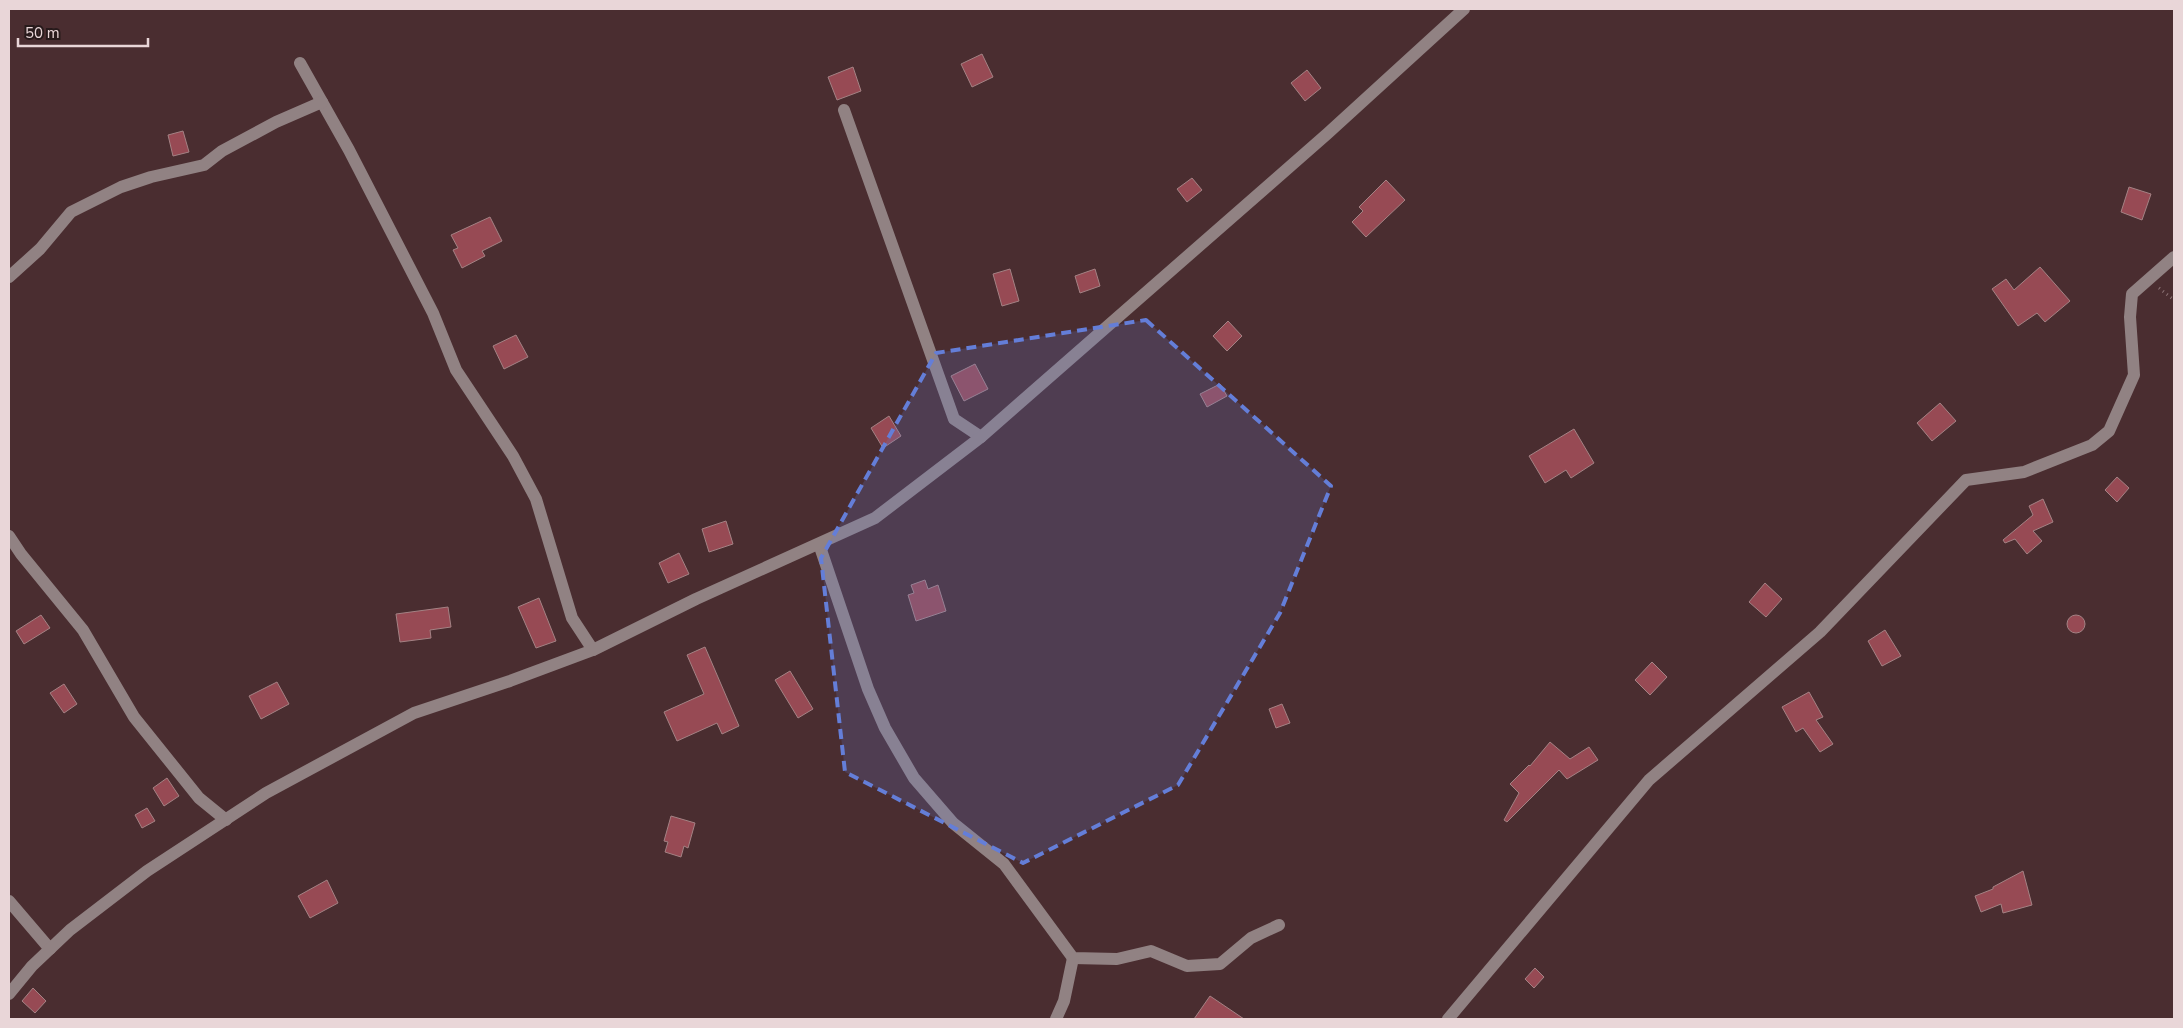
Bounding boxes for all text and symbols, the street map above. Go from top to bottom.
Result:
scale bar [18,15,148,47]
text: 50 m [25,23,60,43]

